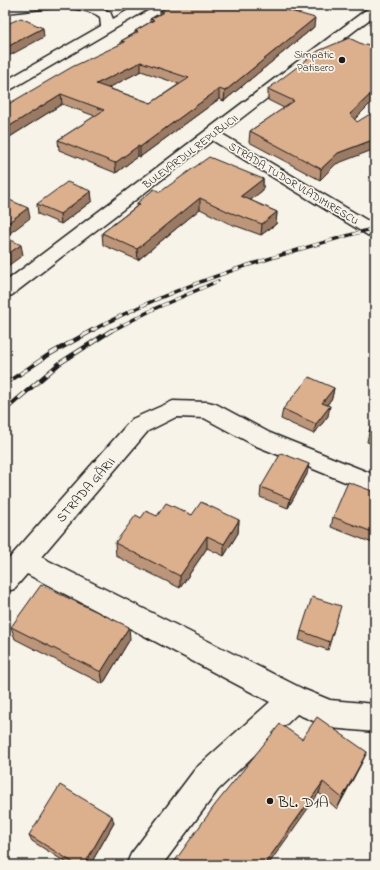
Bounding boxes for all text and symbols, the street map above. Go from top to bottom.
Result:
place label: Simpatic Patisero [294,47,334,76]
marker: Simpatic Patisero [337,55,347,65]
street label: BULEVARDUL REPUBLICII [139,110,242,194]
street label: STRADA TUDOR VLADIMIRESCU [225,139,362,229]
street label: STRADA GĂRII [52,453,120,527]
place label: BL. D1A [277,791,329,815]
marker: BL. D1A [265,796,275,806]

